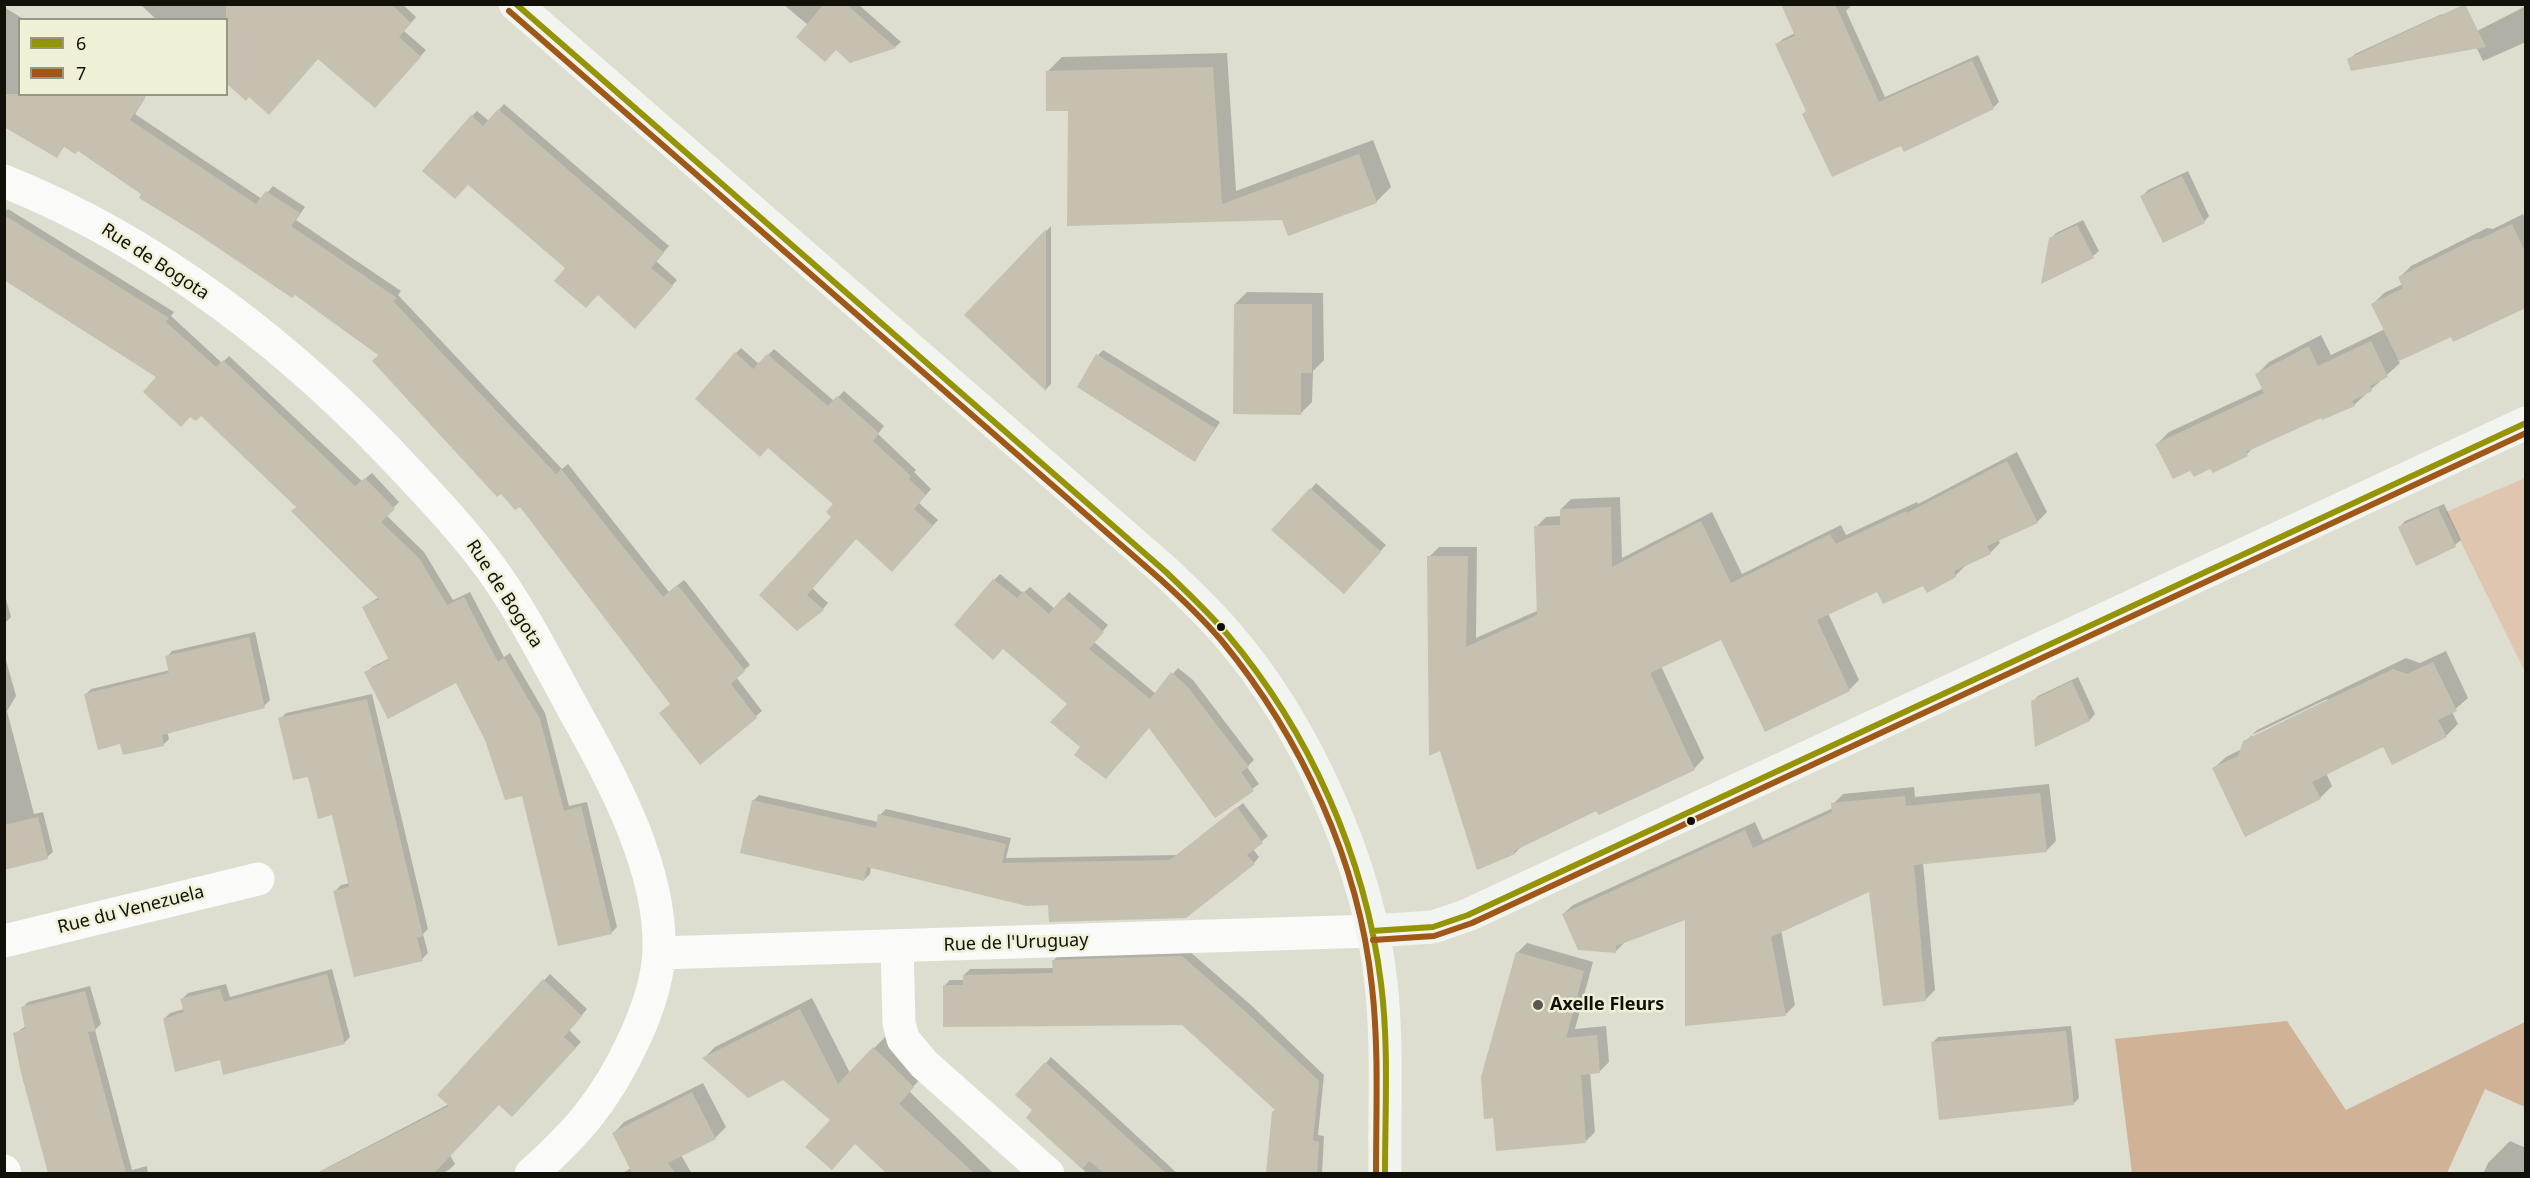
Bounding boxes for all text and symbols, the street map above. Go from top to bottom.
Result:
legend [18,18,228,96]
text: 6 [76,31,86,55]
text: 7 [76,61,86,85]
street label: Rue de Bogota [97,219,213,305]
street label: Rue de Bogota [461,536,547,652]
unlabelled marker [1215,621,1227,633]
unlabelled marker [1685,815,1697,827]
street label: Rue du Venezuela [56,881,206,939]
street label: Rue de l'Uruguay [943,930,1089,956]
place label: Axelle Fleurs [1550,994,1664,1016]
marker: Axelle Fleurs [1531,998,1545,1012]

